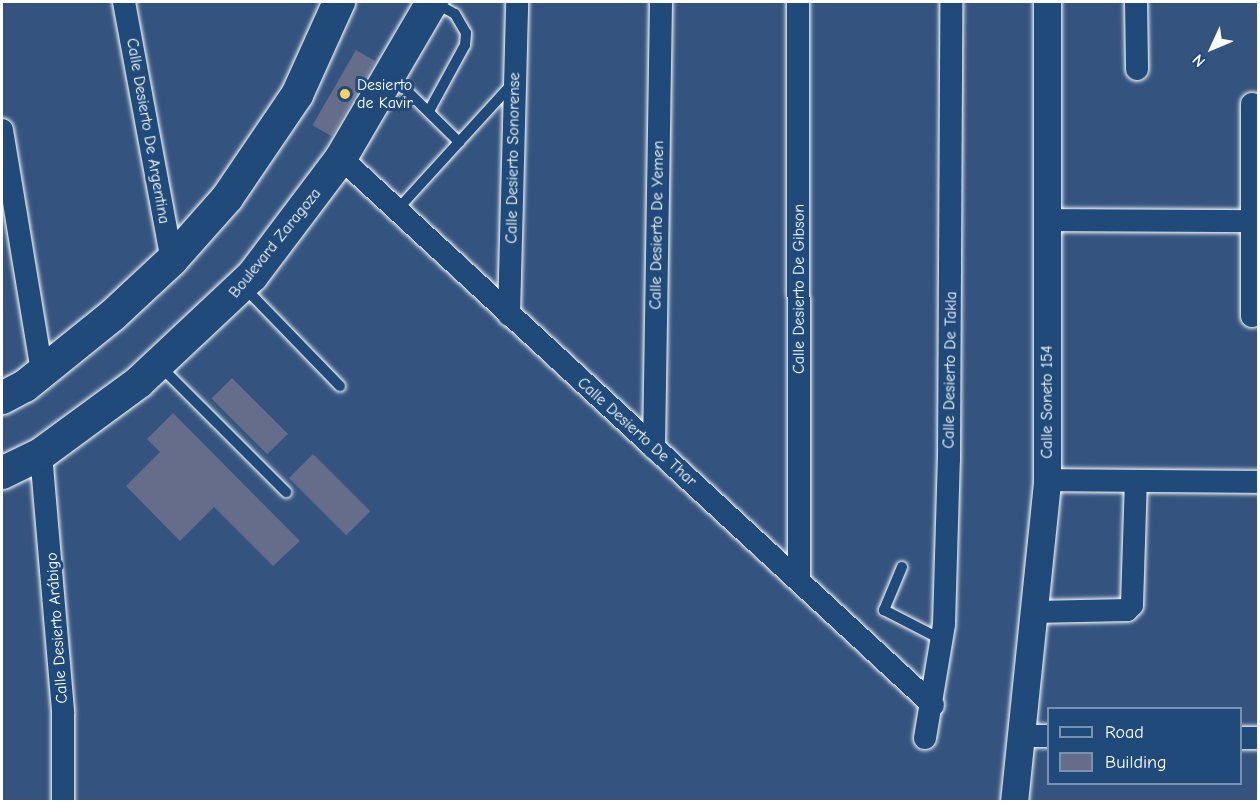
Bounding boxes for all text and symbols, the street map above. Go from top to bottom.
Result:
north arrow [1182,18,1242,78]
street label: Calle Desierto De Argentina [122,37,174,225]
text: N [1189,50,1209,71]
street label: Calle Desierto Sonorense [502,72,524,244]
place label: Desierto de Kavir [357,75,413,113]
marker: Desierto de Kavir [338,87,352,101]
street label: Calle Desierto De Yemen [646,140,668,310]
street label: Boulevard Zaragoza [225,184,325,302]
street label: Calle Desierto De Gibson [789,204,809,374]
street label: Calle Desierto De Takla [939,291,961,449]
street label: Calle Soneto 154 [1037,345,1057,459]
street label: Calle Desierto De Thar [573,373,701,491]
street label: Calle Desierto Arábigo [42,552,72,704]
legend [1047,707,1242,785]
text: Road [1105,722,1144,743]
text: Building [1105,752,1167,773]

